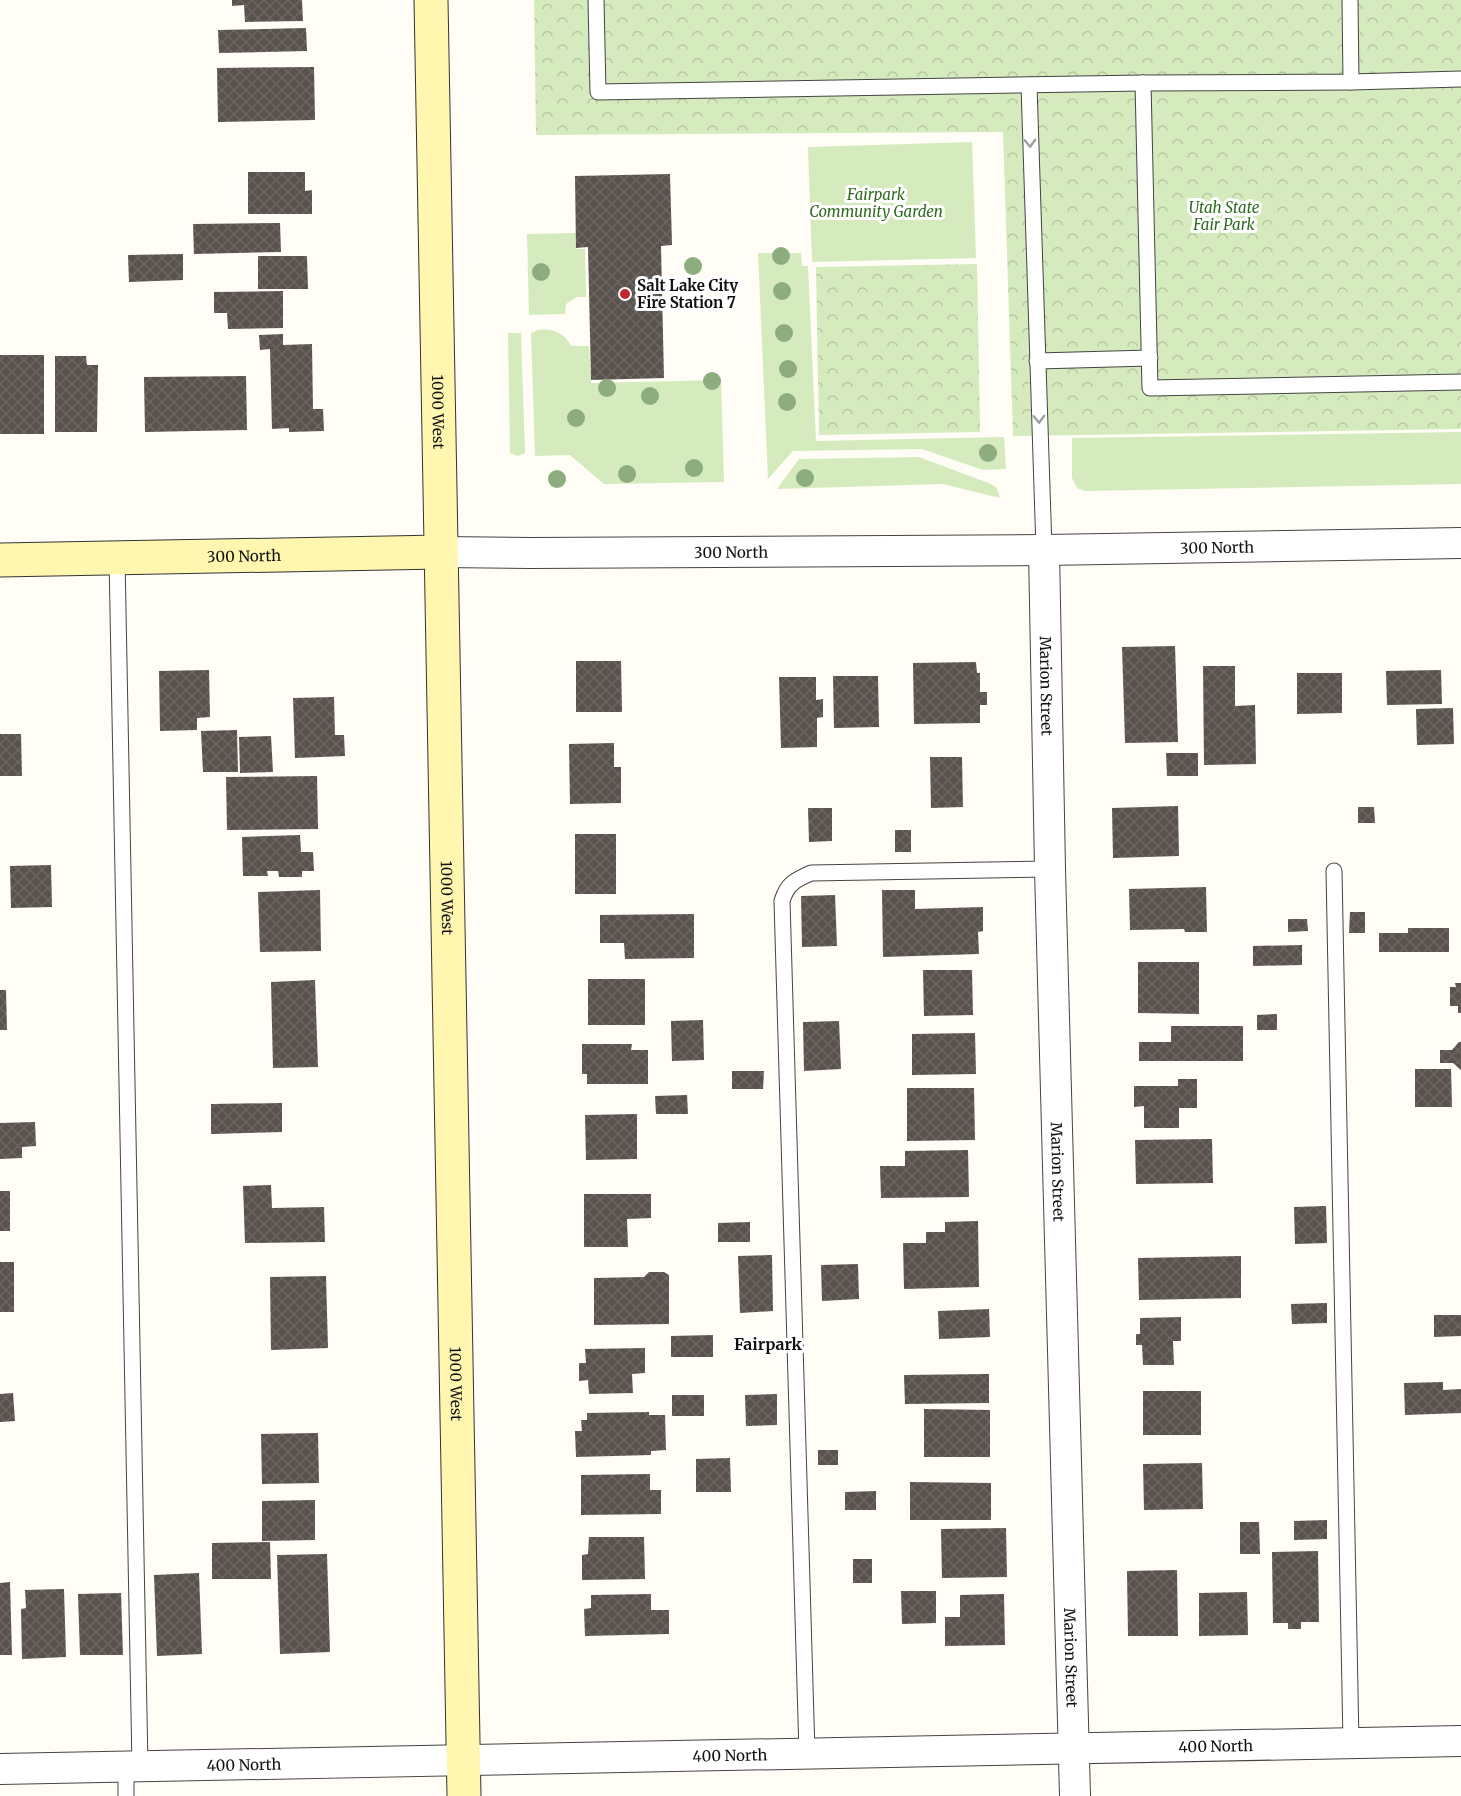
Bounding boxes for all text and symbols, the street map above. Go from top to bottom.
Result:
one-way arrow [1024,139,1037,148]
park label: Fairpark Community Garden [809,185,943,221]
park label: Utah State Fair Park [1189,198,1260,234]
place label: Salt Lake City Fire Station 7 [637,276,738,312]
marker: Salt Lake City Fire Station 7 [618,287,632,301]
street label: 1000 West [428,375,449,449]
one-way arrow [1033,415,1046,424]
street label: 300 North [1180,537,1254,557]
street label: 300 North [694,542,768,562]
street label: 300 North [207,545,281,566]
street label: Marion Street [1036,636,1057,736]
street label: 1000 West [437,860,458,935]
street label: Marion Street [1047,1122,1069,1222]
district label: Fairpark [734,1334,803,1354]
street label: 1000 West [446,1346,467,1421]
street label: Marion Street [1060,1608,1082,1708]
street label: 400 North [1178,1735,1253,1756]
street label: 400 North [692,1745,767,1765]
street label: 400 North [206,1754,282,1775]

